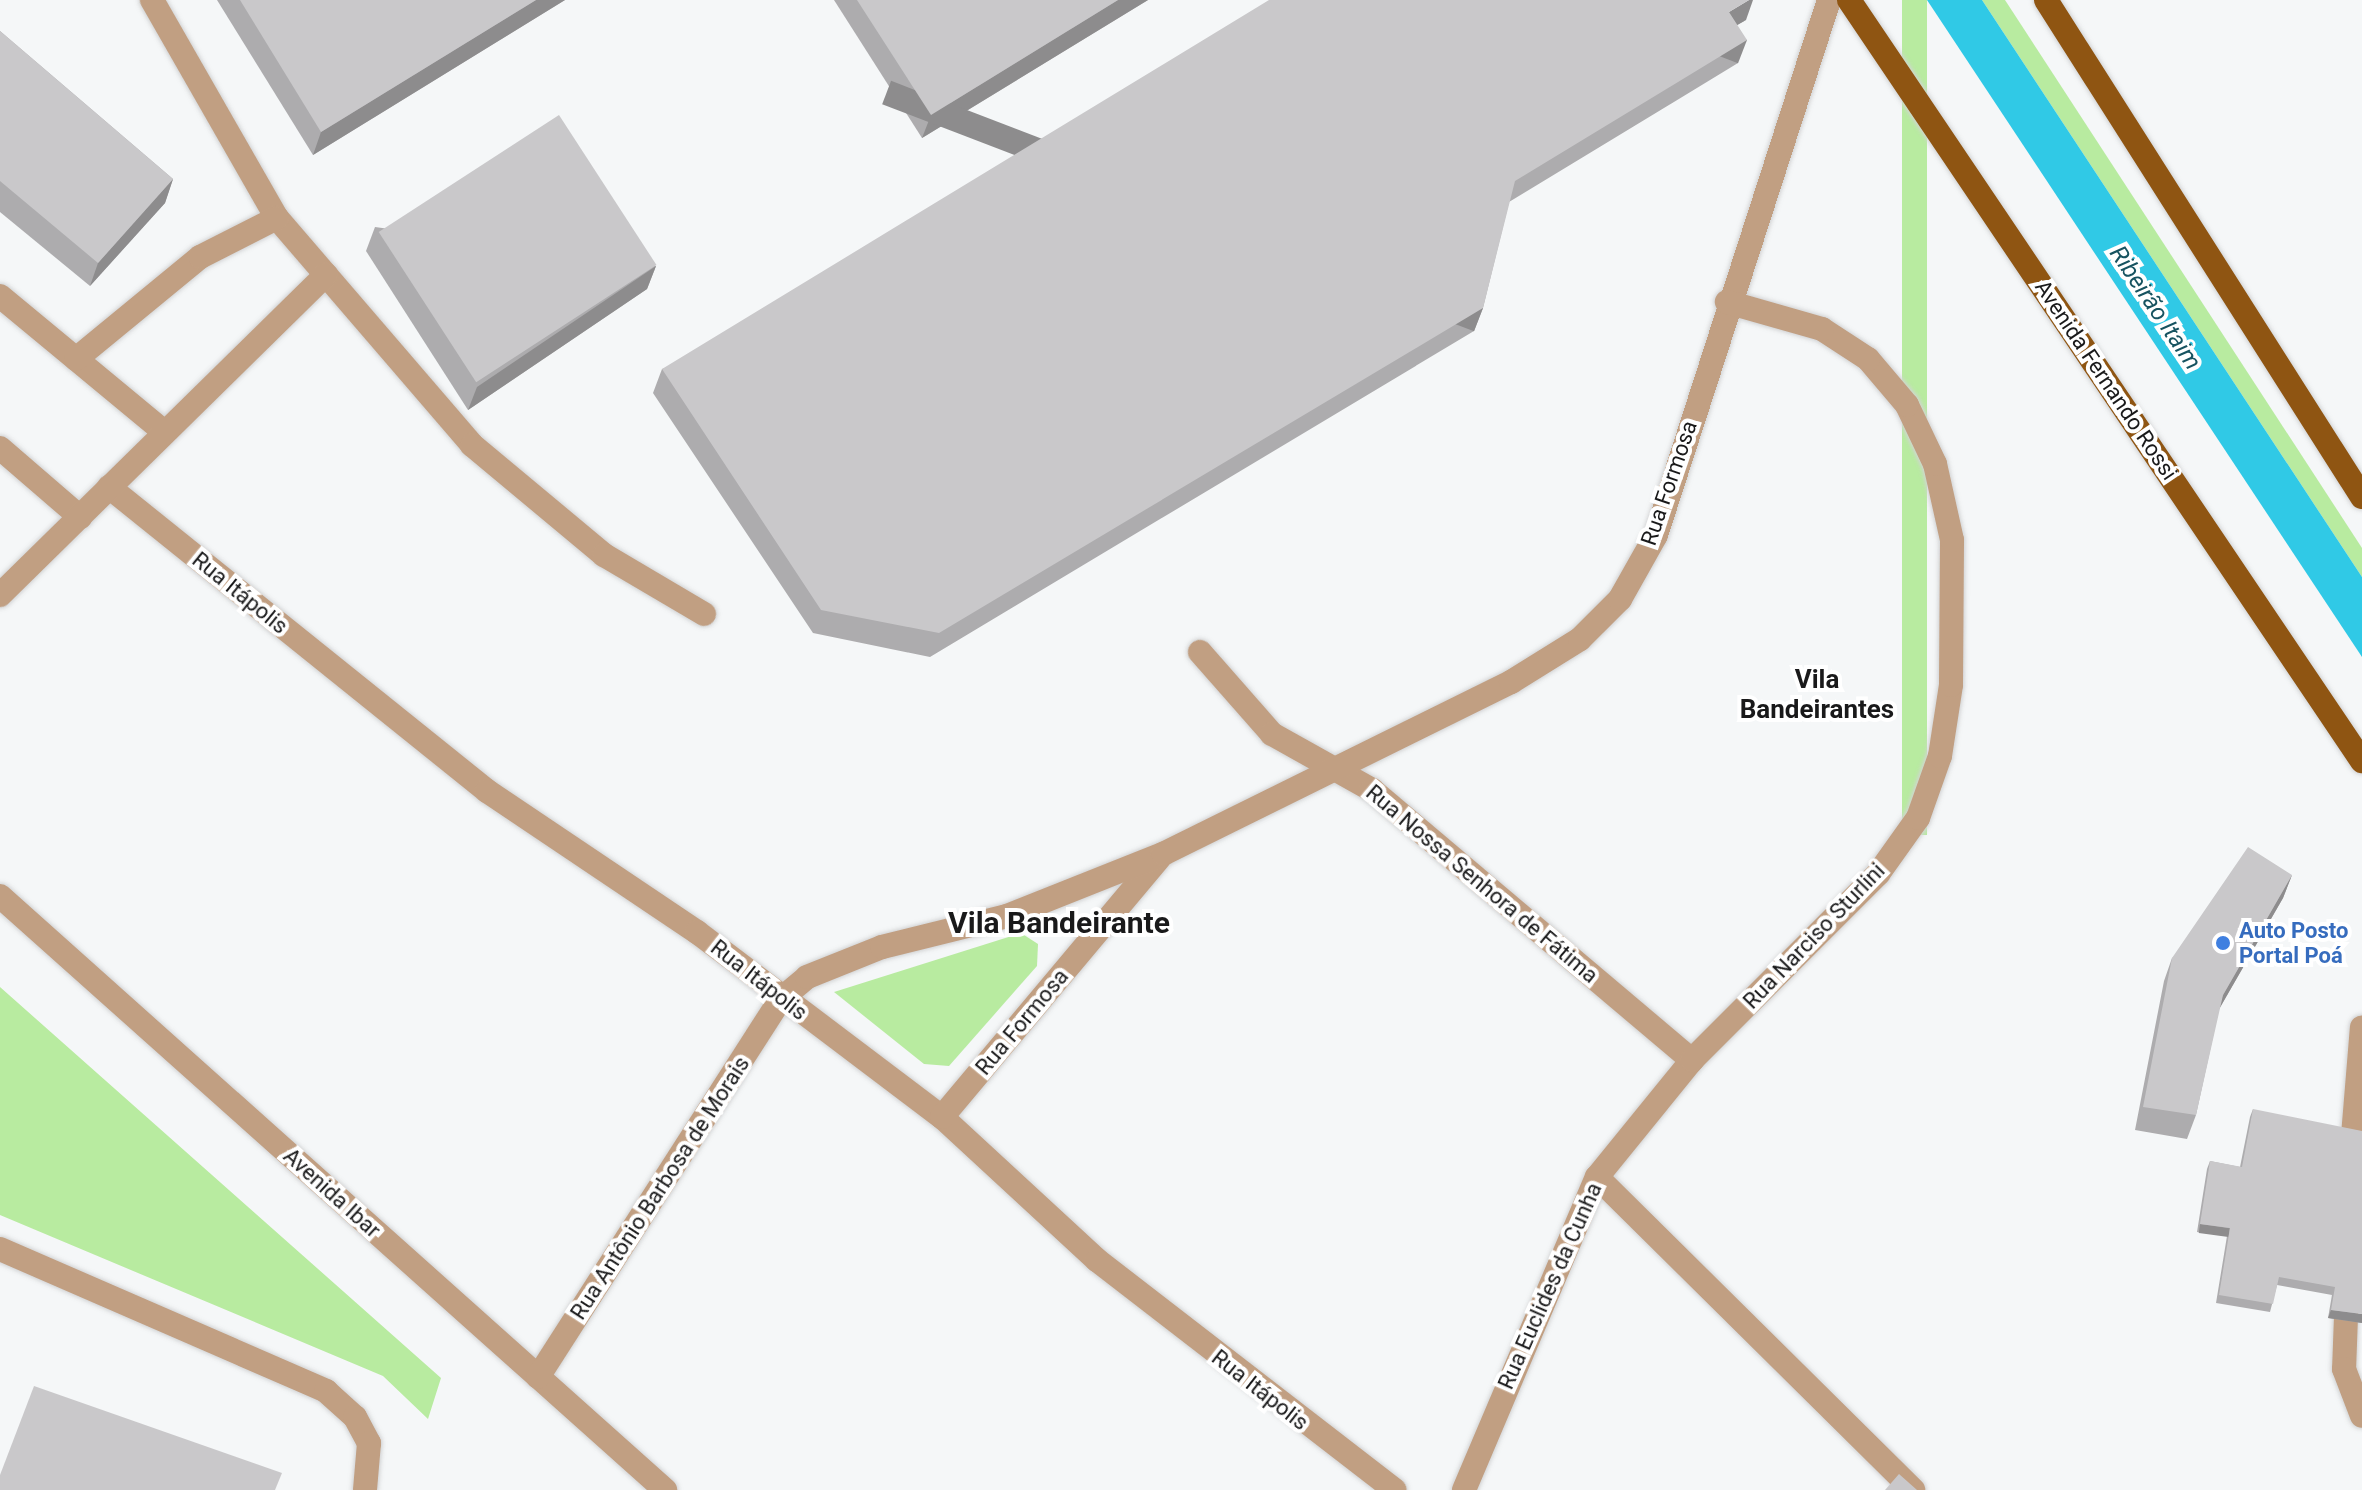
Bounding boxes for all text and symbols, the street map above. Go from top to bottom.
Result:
water label: Ribeirão Itaim [2103,241,2207,375]
street label: Avenida Fernando Rossi [2029,275,2183,485]
street label: Rua Formosa [1635,417,1703,549]
street label: Rua Itápolis [187,546,293,640]
district label: Vila Bandeirantes [1740,664,1894,726]
street label: Rua Nossa Senhora de Fátima [1361,779,1603,989]
street label: Rua Narciso Sturlini [1738,858,1890,1014]
district label: Vila Bandeirante [948,905,1170,941]
place label: Auto Posto Portal Poá [2239,917,2348,968]
street label: Rua Itápolis [705,934,813,1026]
marker: Auto Posto Portal Poá [2214,934,2232,952]
street label: Rua Formosa [970,964,1074,1080]
street label: Rua Antônio Barbosa de Morais [565,1051,755,1325]
street label: Avenida Ibar [278,1143,386,1243]
street label: Rua Euclides da Cunha [1493,1179,1607,1393]
street label: Rua Itápolis [1206,1344,1314,1436]

